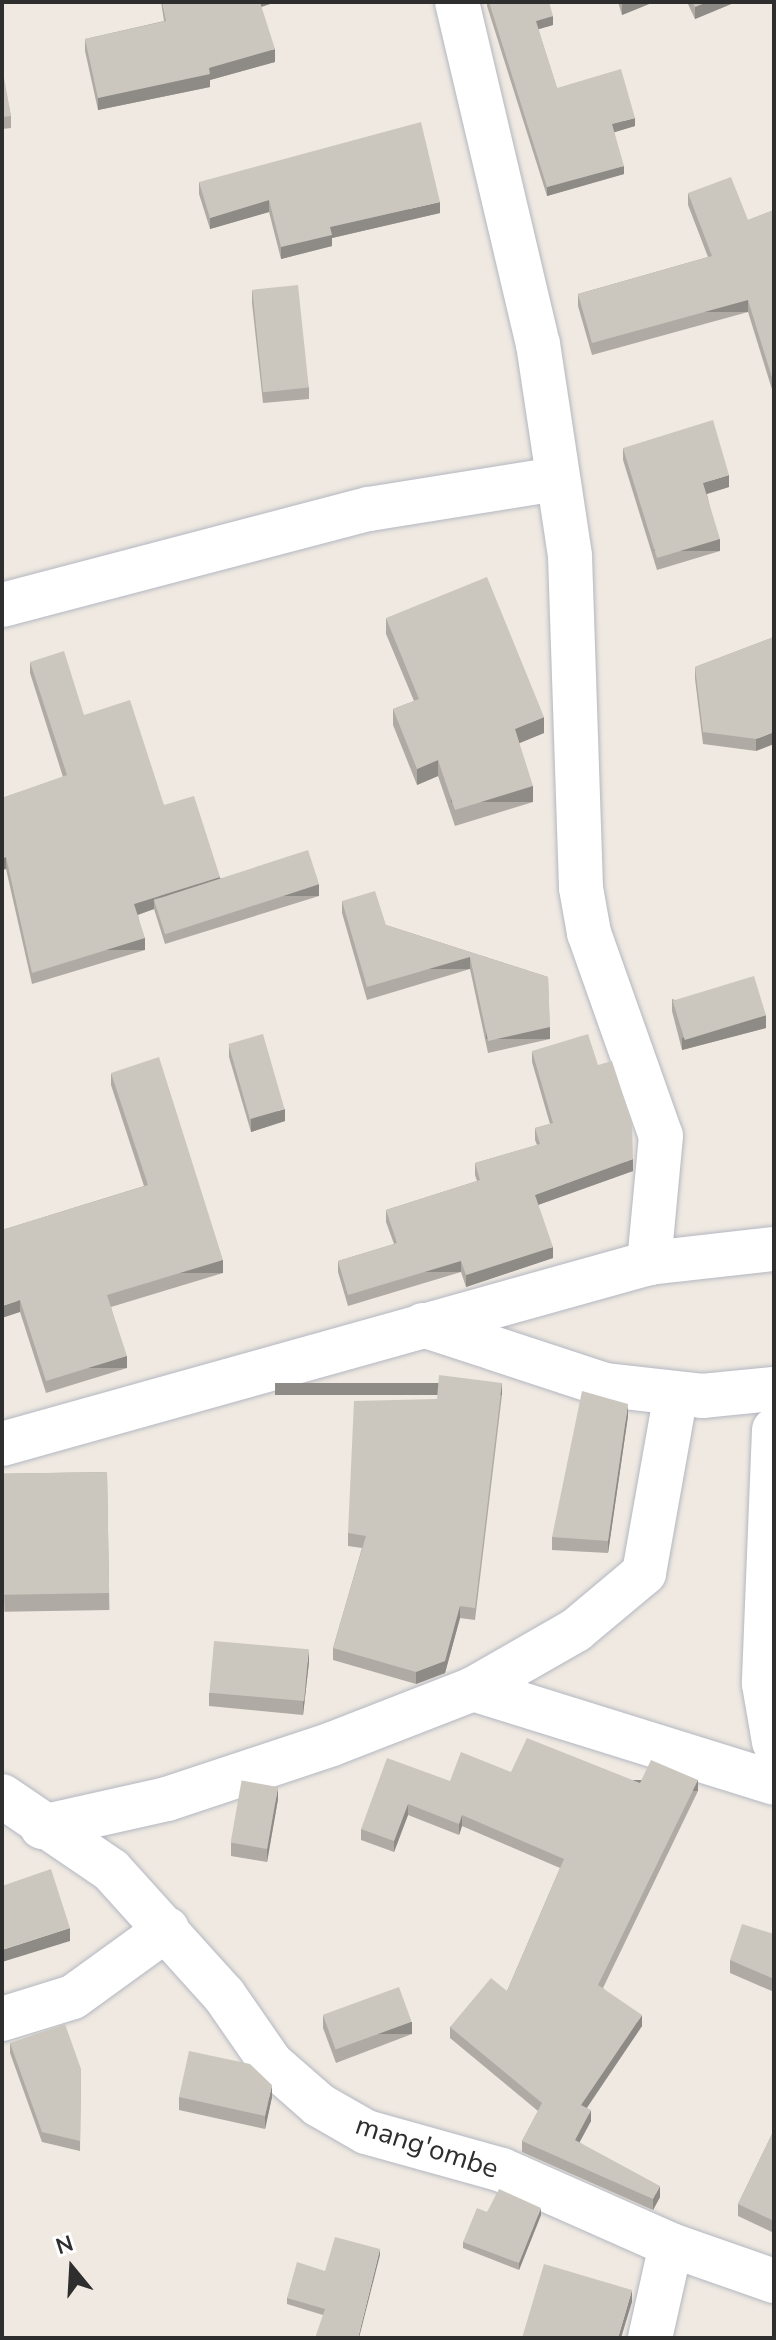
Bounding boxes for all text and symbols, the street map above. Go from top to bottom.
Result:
street label: mang'ombe [351,2108,503,2186]
north arrow [32,2228,112,2308]
text: N [52,2228,77,2262]

